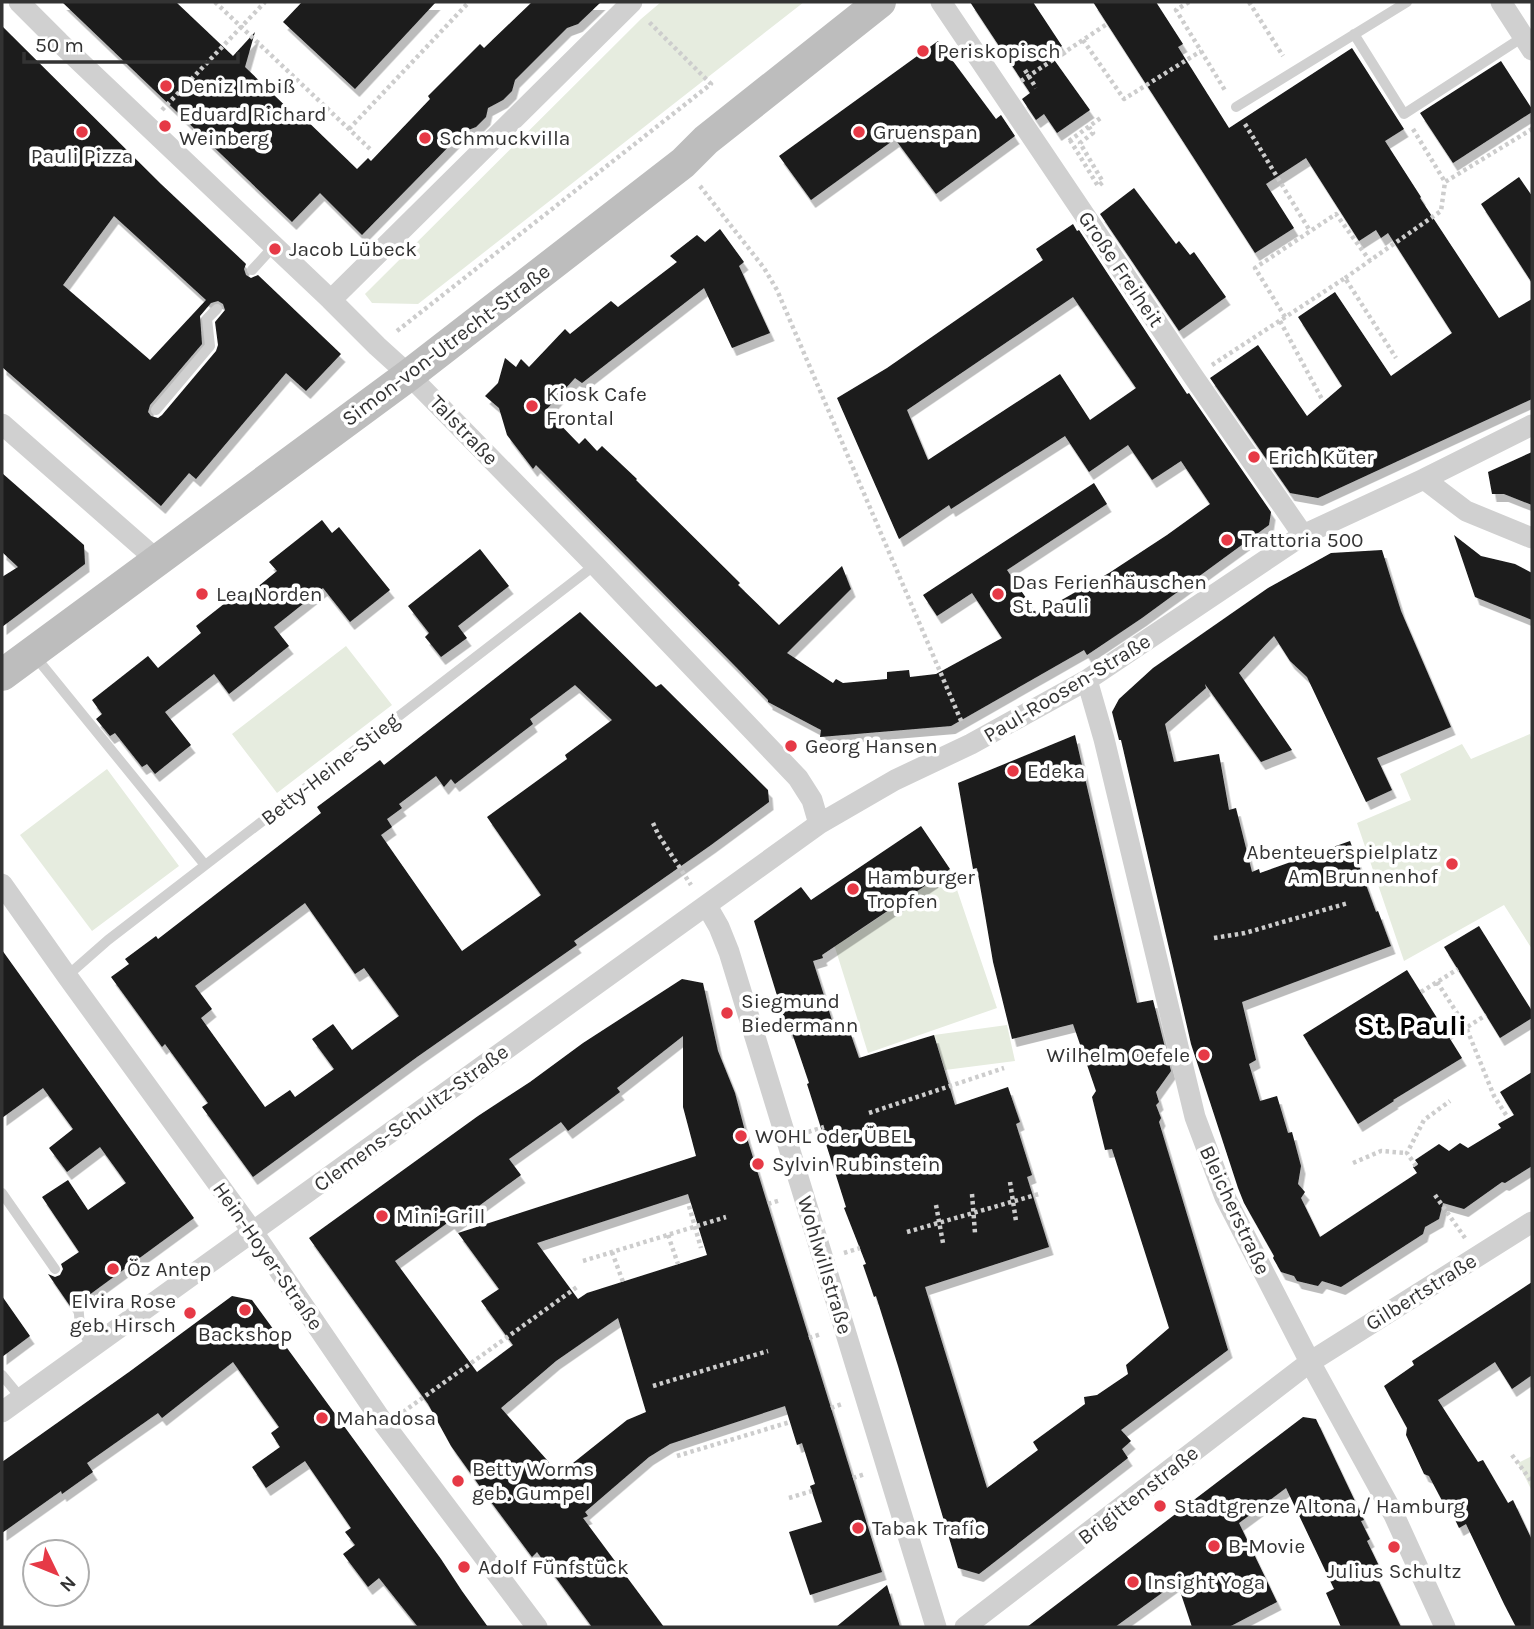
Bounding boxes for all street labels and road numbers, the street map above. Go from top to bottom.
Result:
street label: Große Freiheit [1073,207,1169,332]
street label: Simon-von-Utrecht-Straße [337,259,555,431]
street label: Talstraße [425,390,503,470]
street label: Paul-Roosen-Straße [979,629,1155,747]
street label: Betty-Heine-Stieg [256,708,404,830]
street label: Clemens-Schultz-Straße [309,1039,513,1197]
street label: Bleicherstraße [1195,1142,1275,1278]
street label: Hein-Hoyer-Straße [208,1177,328,1335]
street label: Wohlwillstraße [793,1193,857,1337]
street label: Gilbertstraße [1361,1248,1481,1336]
street label: Brigittenstraße [1073,1441,1203,1549]

